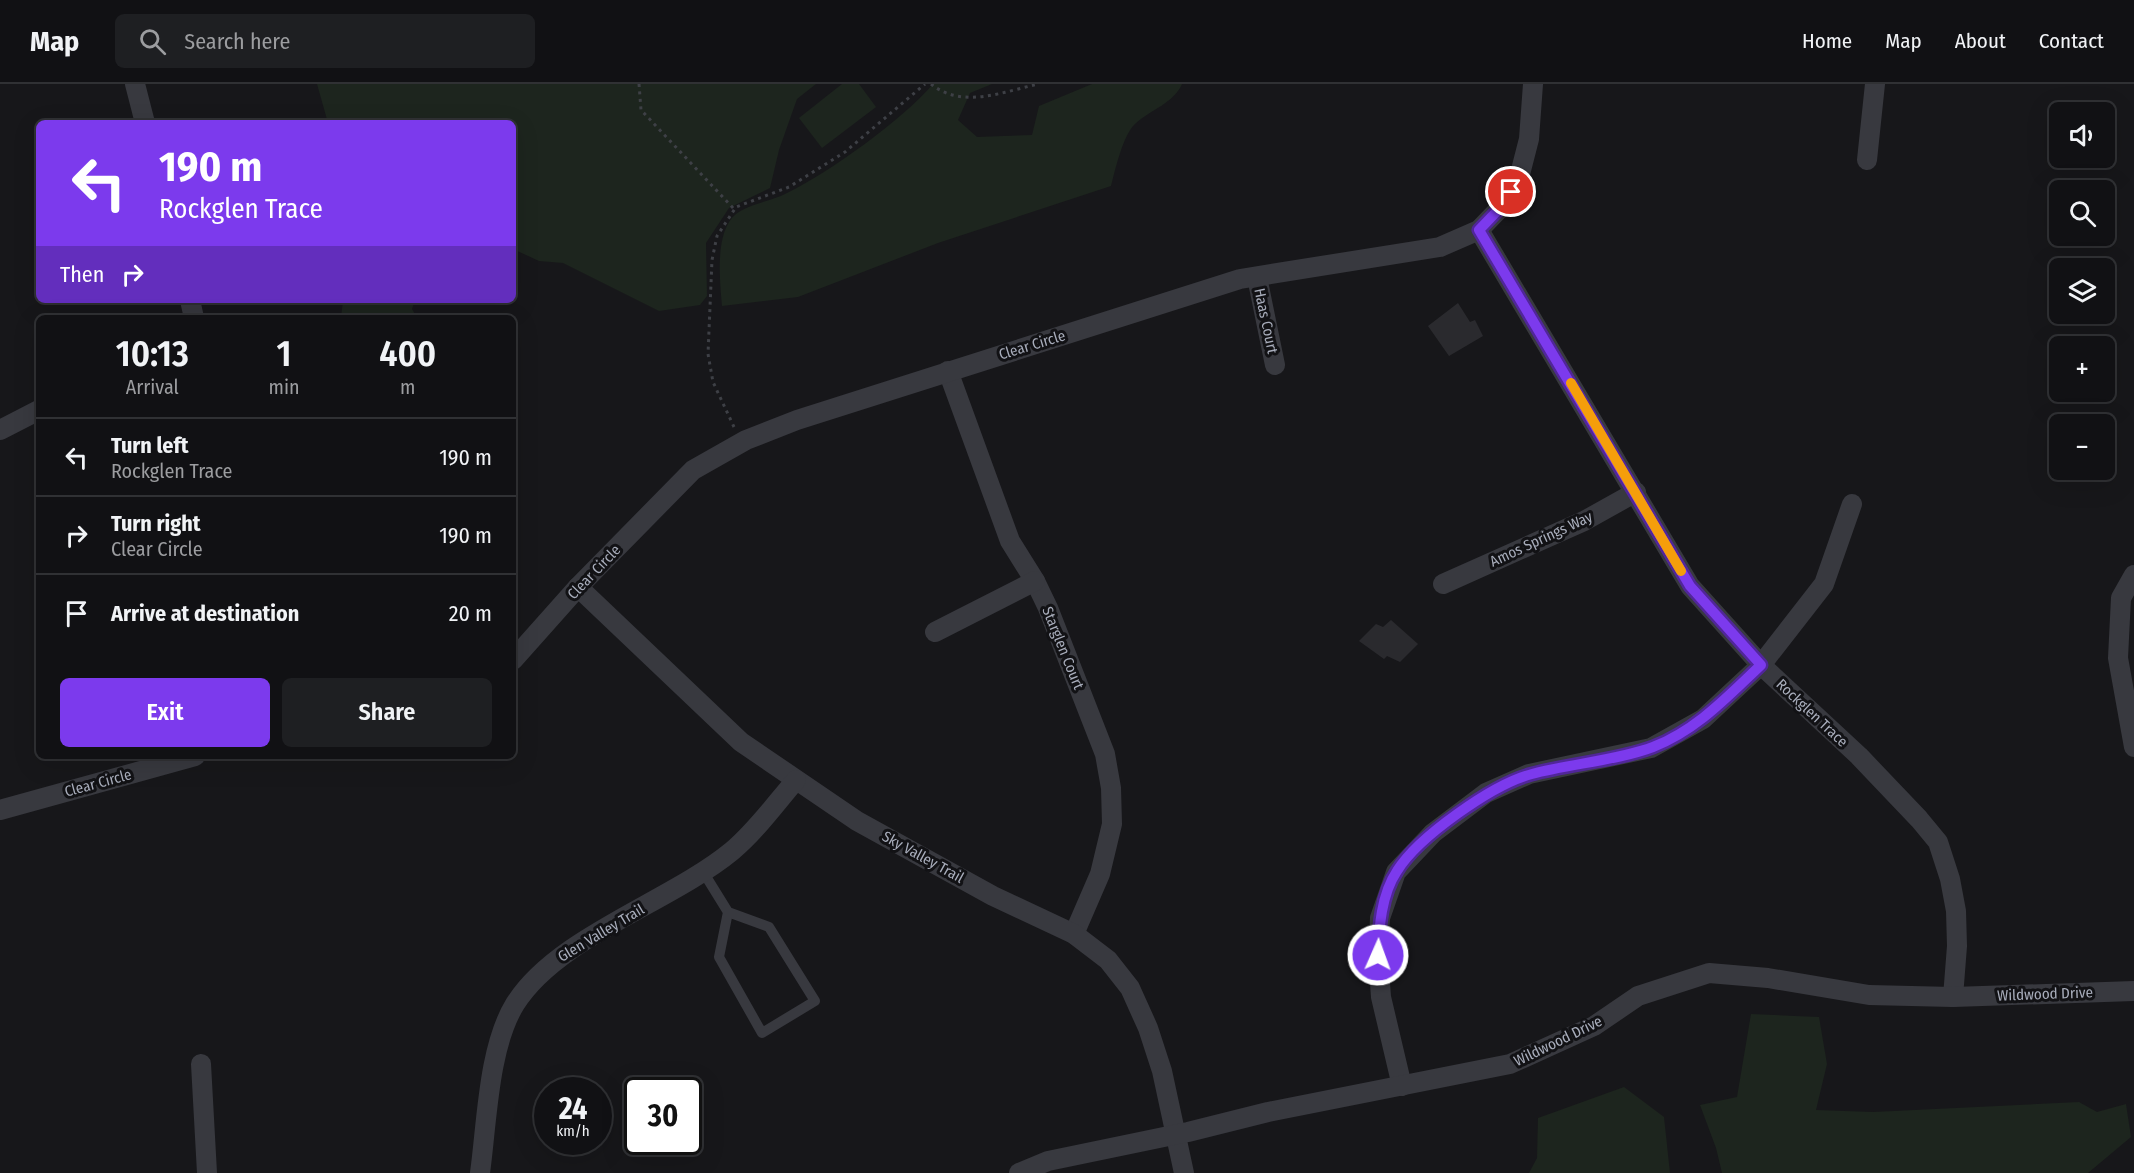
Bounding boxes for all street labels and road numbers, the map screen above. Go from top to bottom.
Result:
street label: Haas Court [1250,286,1282,356]
street label: Clear Circle [997,326,1067,364]
street label: Amos Springs Way [1487,507,1595,571]
street label: Clear Circle [564,541,624,603]
street label: Starglen Court [1038,604,1088,692]
street label: Rockglen Trace [1773,675,1851,751]
street label: Clear Circle [63,765,133,801]
street label: Sky Valley Trail [879,827,967,887]
street label: Glen Valley Trail [555,900,647,966]
street label: Wildwood Drive [1997,983,2093,1005]
street label: Wildwood Drive [1511,1012,1605,1070]

